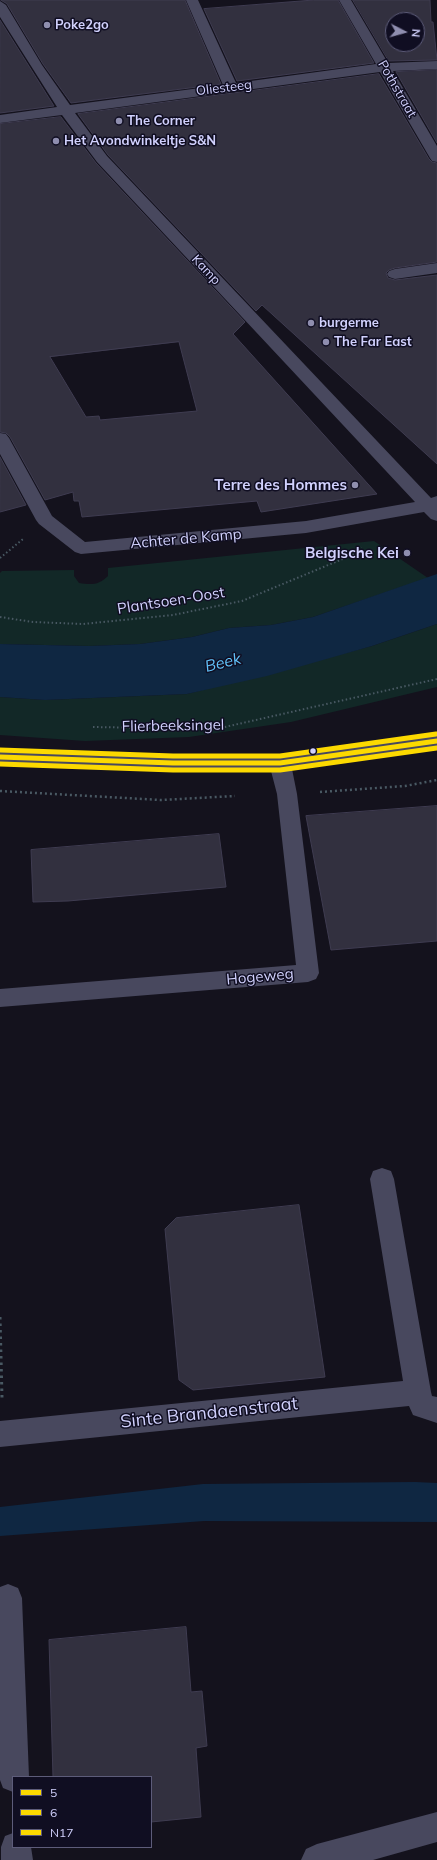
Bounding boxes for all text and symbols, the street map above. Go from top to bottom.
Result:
north arrow [385,12,425,52]
place label: Poke2go [55,17,109,33]
marker: Poke2go [42,20,52,30]
text: N [409,28,423,38]
street label: Pothstraat [374,58,420,120]
street label: Oliesteeg [195,77,253,99]
place label: The Corner [127,113,195,129]
marker: The Corner [114,116,124,126]
place label: Het Avondwinkeltje S&N [64,133,216,149]
marker: Het Avondwinkeltje S&N [51,136,61,146]
street label: Kamp [188,252,224,288]
place label: burgerme [319,315,379,331]
marker: burgerme [306,318,316,328]
place label: The Far East [334,334,412,350]
marker: The Far East [321,337,331,347]
place label: Terre des Hommes [214,476,347,494]
marker: Terre des Hommes [350,480,360,490]
street label: Achter de Kamp [130,525,242,553]
place label: Belgische Kei [305,544,399,562]
marker: Belgische Kei [402,548,412,558]
street label: Plantsoen-Oost [116,584,226,618]
water label: Beek [203,649,243,677]
street label: Flierbeeksingel [122,716,224,736]
unlabelled marker [308,746,318,756]
street label: Hogeweg [226,965,294,989]
street label: Sinte Brandaenstraat [119,1393,299,1433]
legend [12,1776,152,1848]
text: 5 [50,1785,57,1800]
text: 6 [50,1805,57,1820]
text: N17 [50,1825,73,1840]

